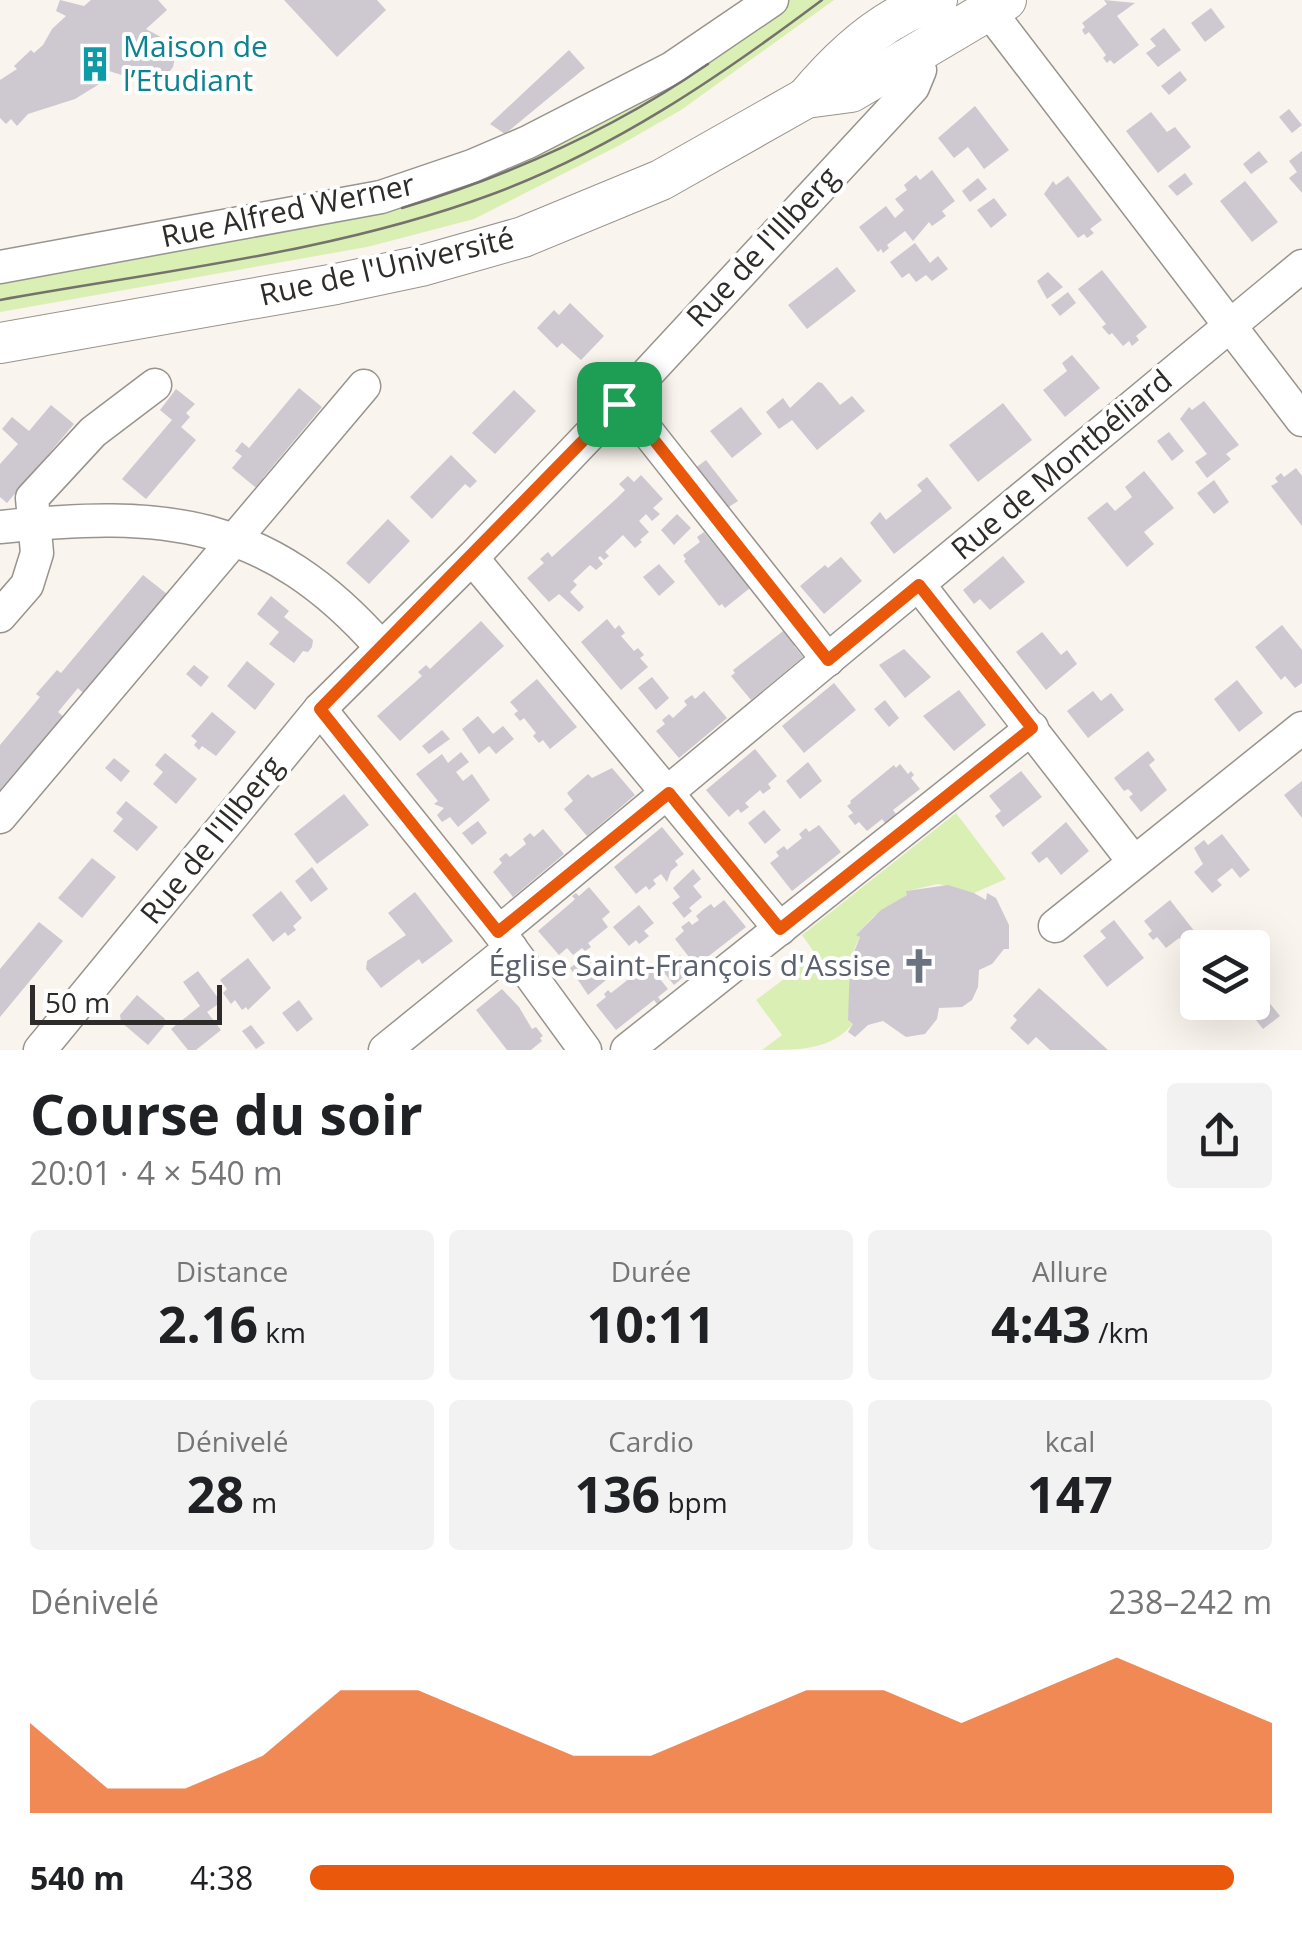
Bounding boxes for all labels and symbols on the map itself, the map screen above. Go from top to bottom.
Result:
place label: Maison de l’Etudiant [123,25,268,100]
building icon: Maison de l’Etudiant [76,45,114,83]
street label: Rue de l'Illberg [677,157,847,335]
street label: Rue Alfred Werner [157,163,418,256]
street label: Rue de l'Université [255,216,518,315]
street label: Rue de Montbéliard [942,359,1180,568]
pin [577,362,662,447]
street label: Rue de l'Illberg [130,746,292,932]
place label: Église Saint-François d'Assise [488,944,891,985]
church icon: Église Saint-François d'Assise [900,947,938,985]
scale bar [30,980,222,1024]

